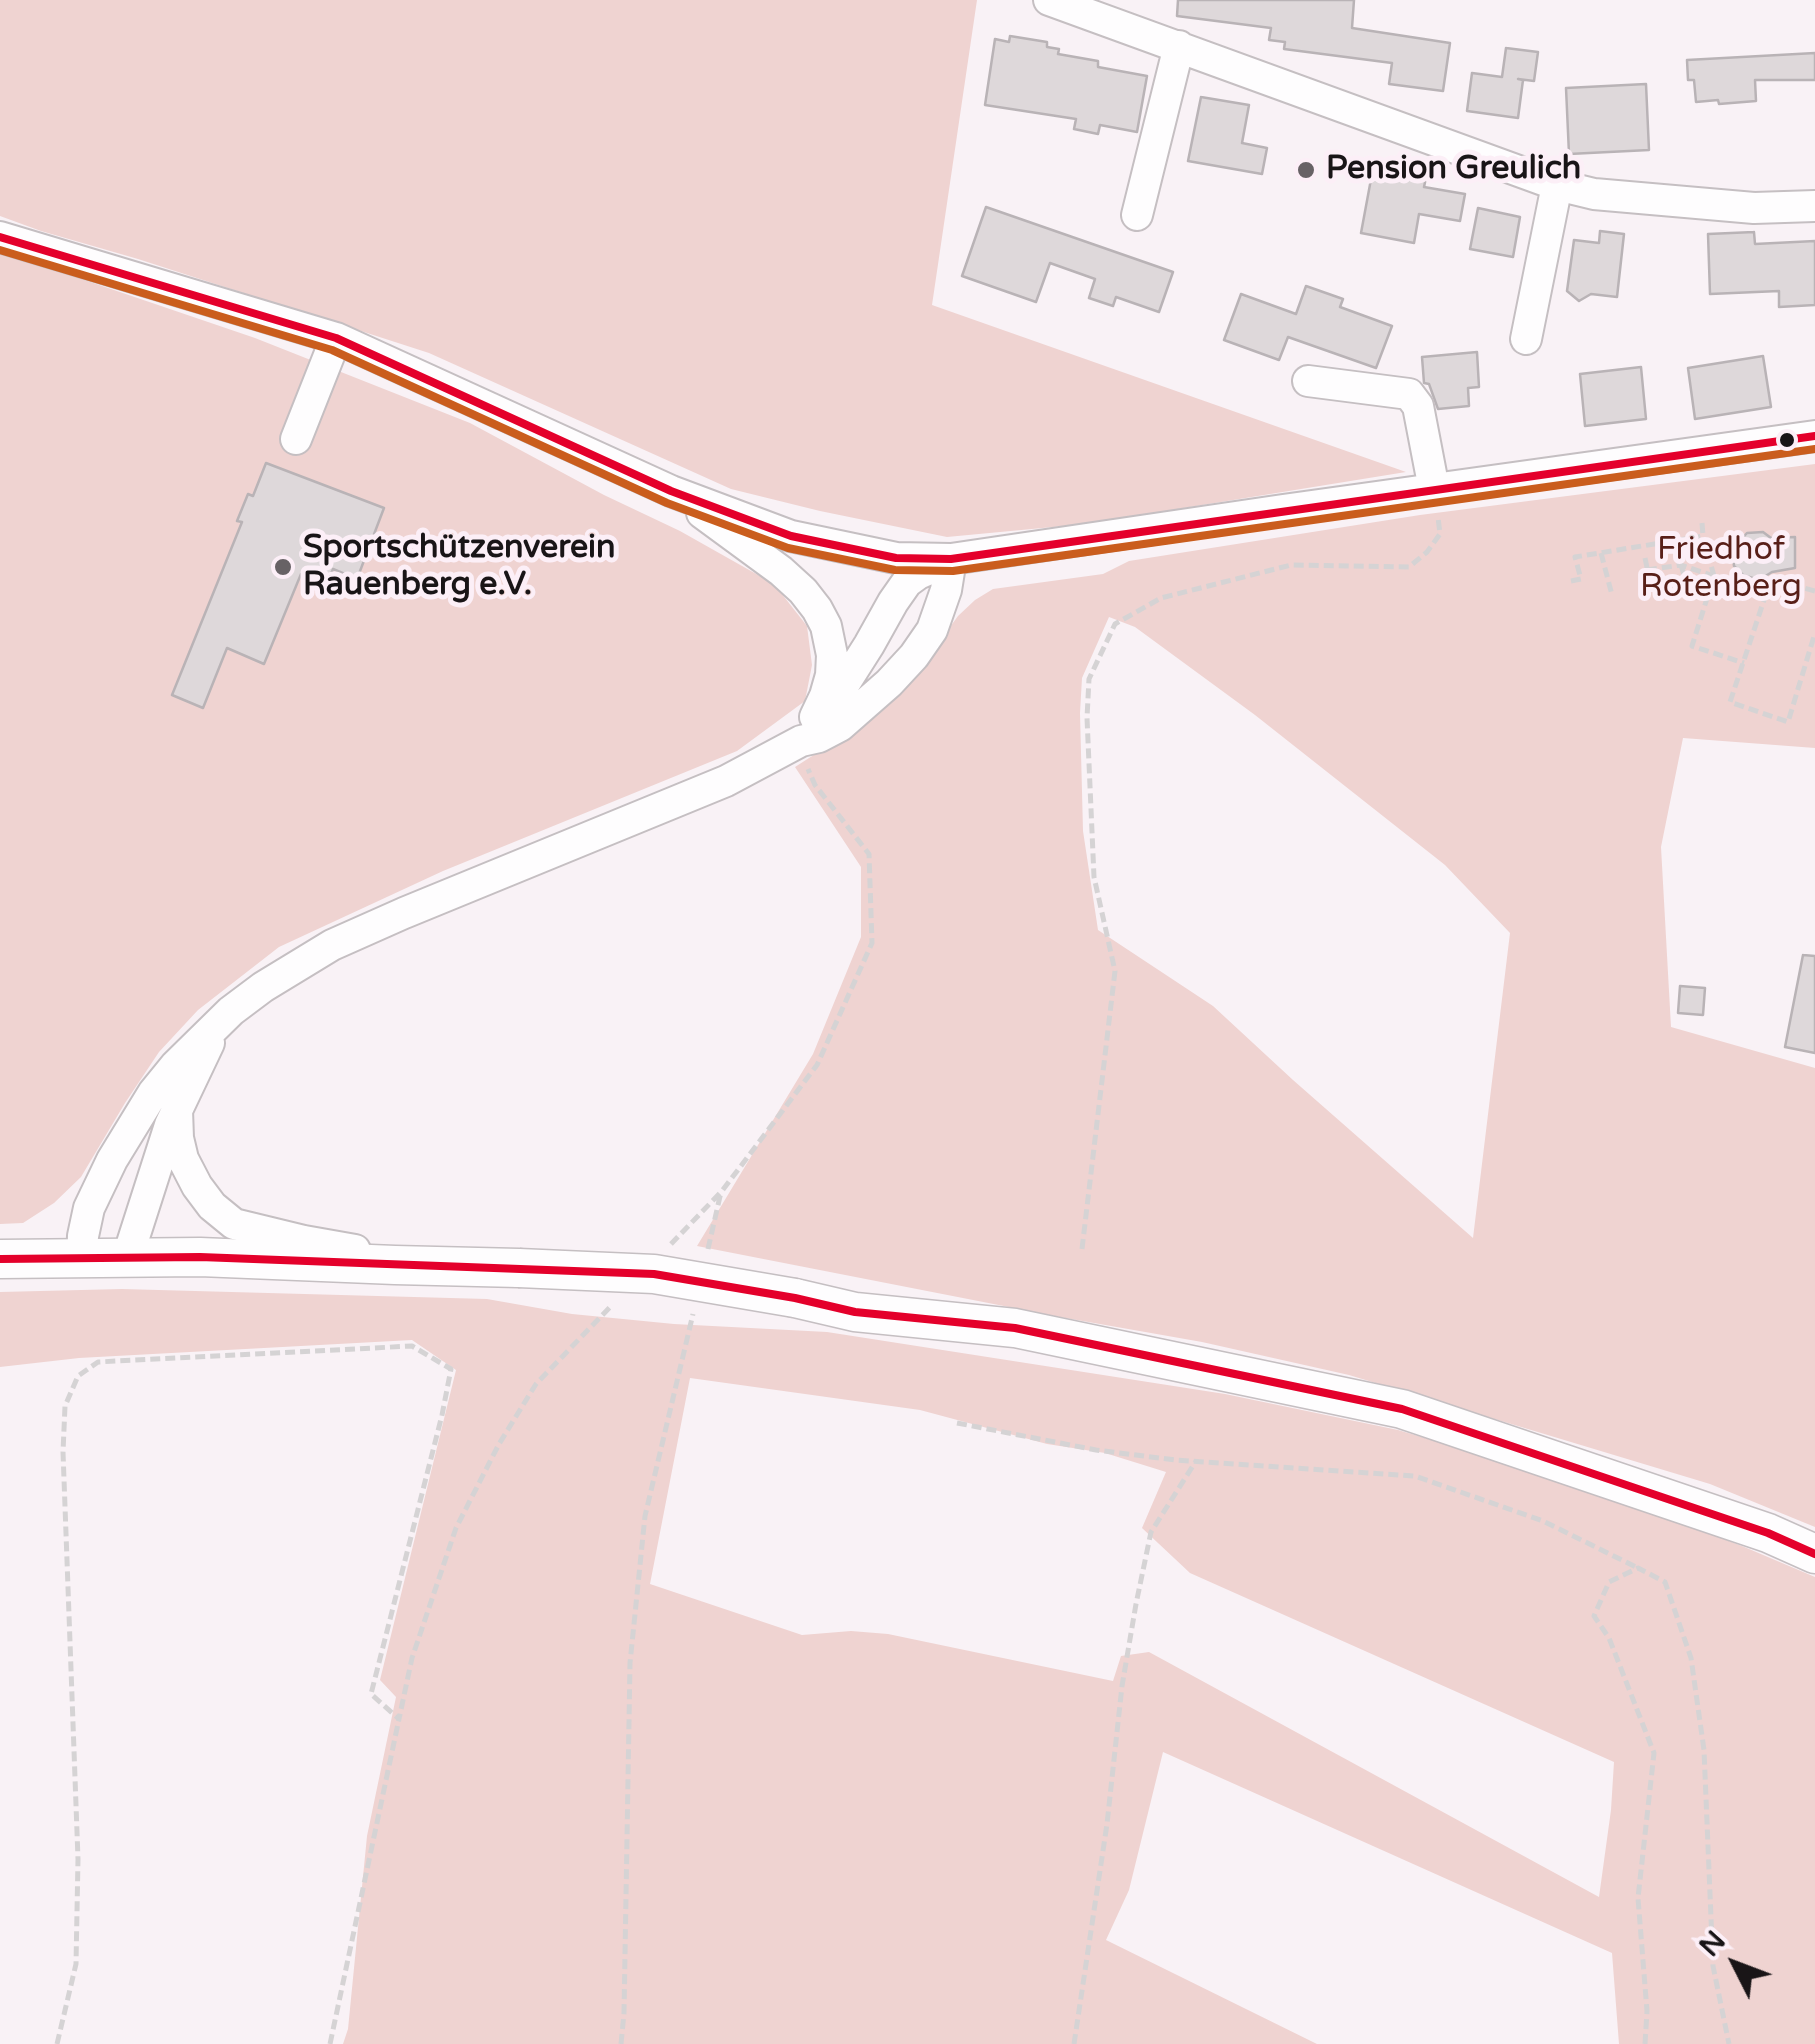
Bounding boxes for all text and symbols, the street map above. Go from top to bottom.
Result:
place label: Pension Greulich [1326,151,1581,189]
marker: Pension Greulich [1295,159,1317,181]
unlabelled marker [1777,430,1797,450]
place label: Sportschützenverein Rauenberg e.V. [303,530,616,605]
park label: Friedhof Rotenberg [1640,532,1802,607]
marker: Sportschützenverein Rauenberg e.V. [272,556,294,578]
north arrow [1685,1914,1785,2014]
text: N [1693,1924,1733,1964]

